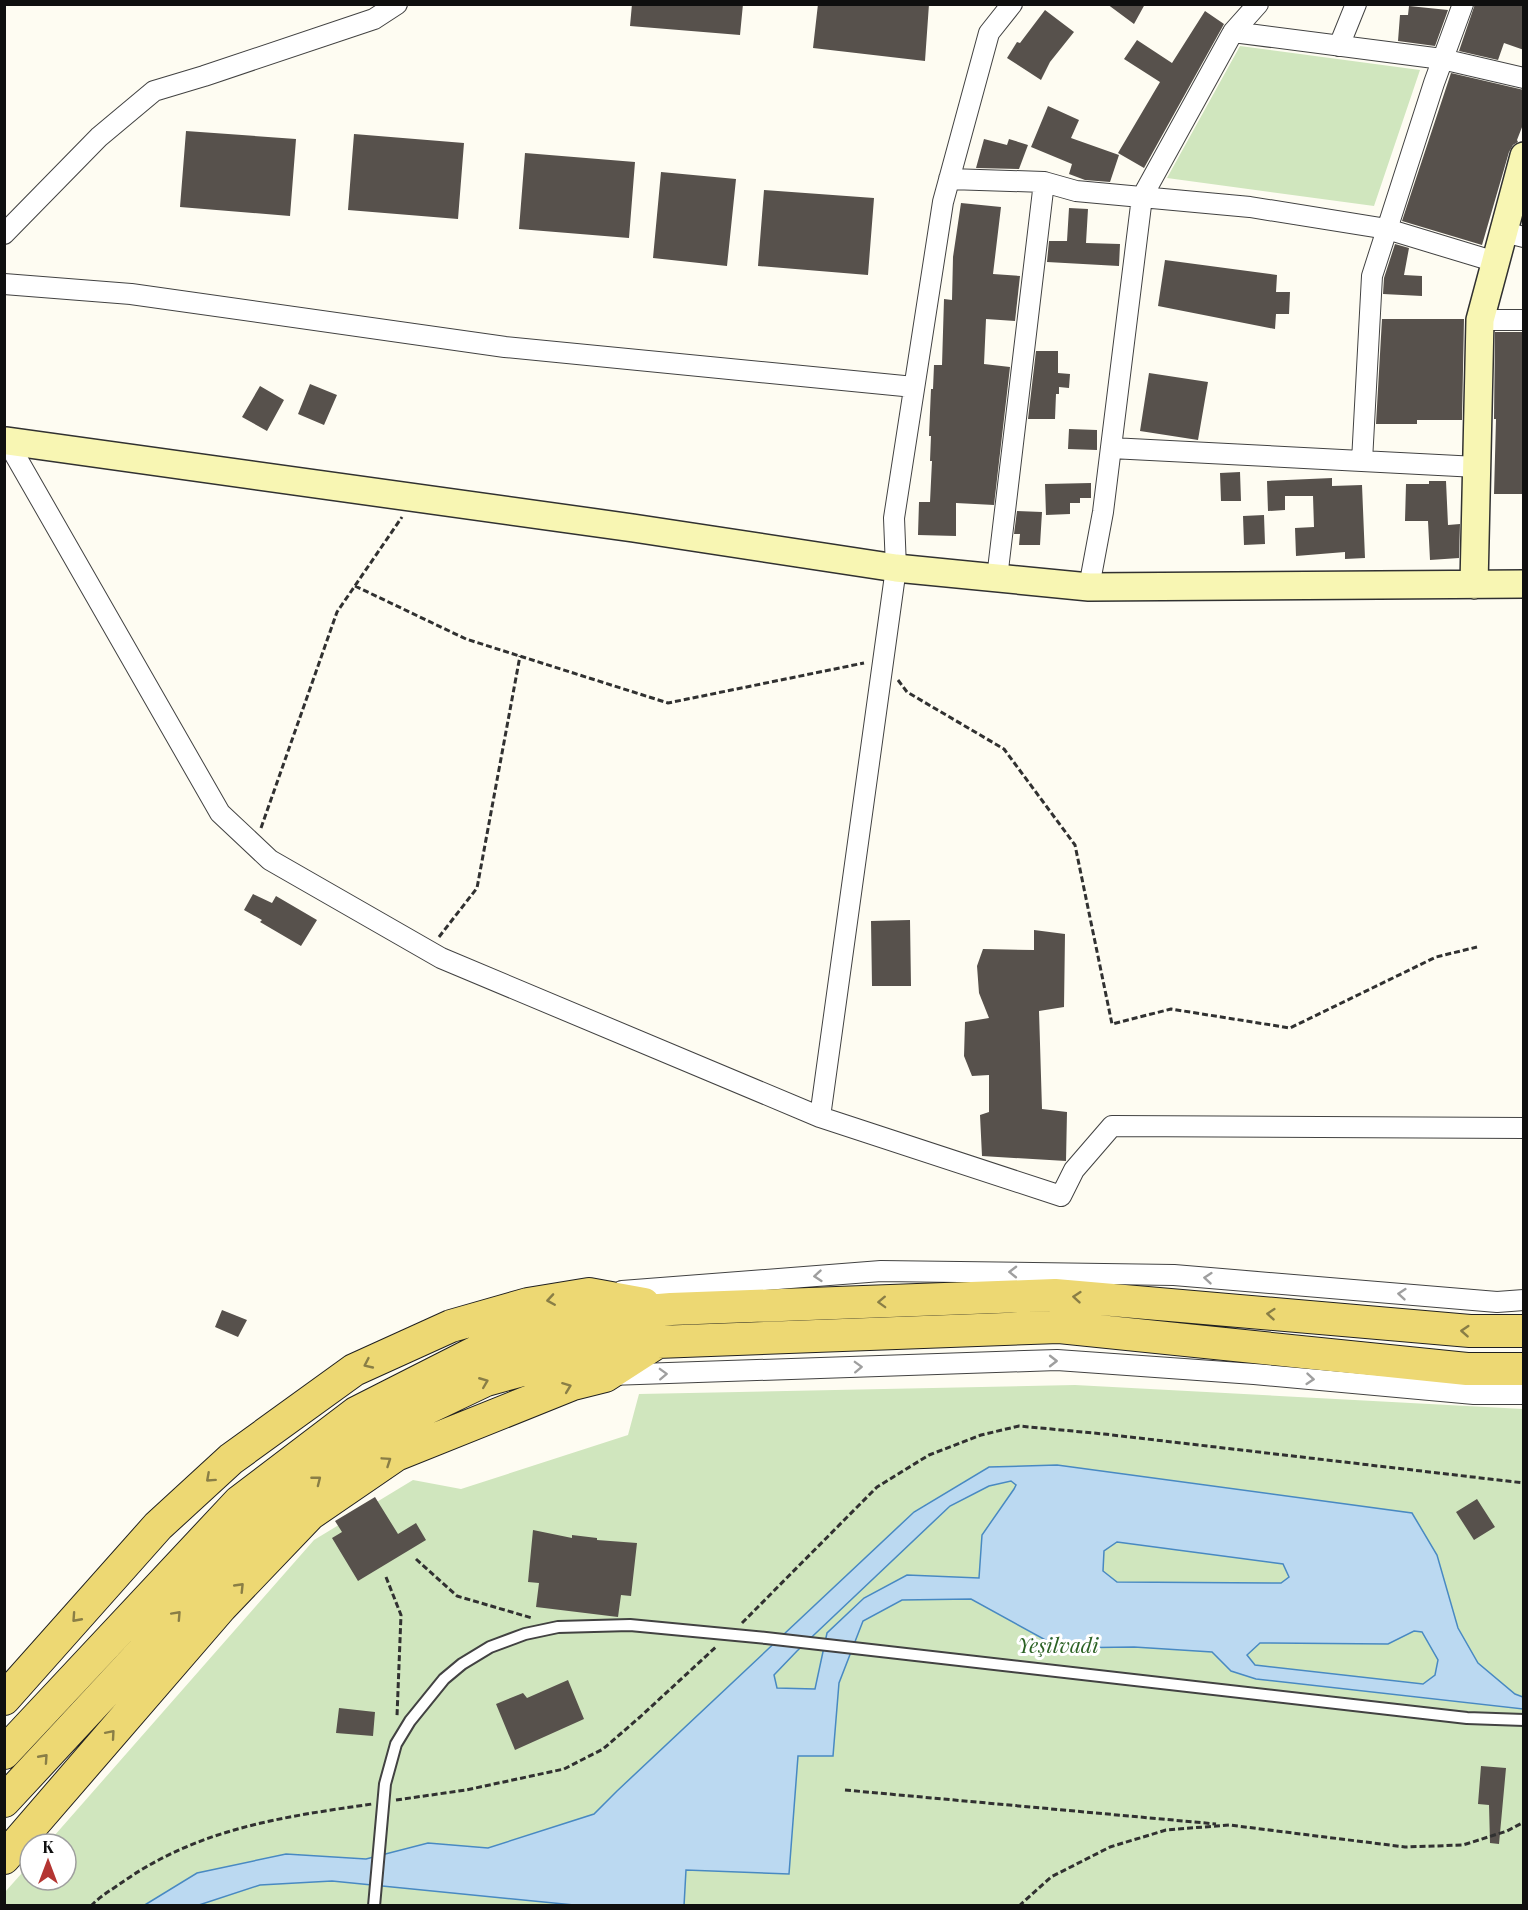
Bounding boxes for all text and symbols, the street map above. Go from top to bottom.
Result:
one-way arrow [1009,1266,1018,1279]
one-way arrow [814,1269,823,1282]
one-way arrow [1204,1271,1213,1284]
one-way arrow [1398,1288,1407,1301]
one-way arrow [1072,1291,1081,1304]
one-way arrow [547,1293,557,1306]
one-way arrow [877,1295,886,1308]
one-way arrow [1266,1308,1275,1321]
one-way arrow [1461,1324,1470,1337]
one-way arrow [1048,1355,1057,1367]
one-way arrow [364,1356,375,1368]
one-way arrow [853,1361,862,1373]
one-way arrow [659,1367,668,1380]
one-way arrow [1306,1372,1315,1385]
one-way arrow [477,1377,488,1389]
one-way arrow [561,1381,572,1394]
one-way arrow [381,1457,392,1468]
one-way arrow [207,1470,218,1481]
one-way arrow [310,1477,321,1488]
one-way arrow [233,1584,244,1594]
one-way arrow [72,1611,83,1622]
one-way arrow [169,1611,180,1622]
park label: Yeşilvadi [1017,1630,1099,1658]
one-way arrow [104,1730,115,1741]
one-way arrow [37,1754,48,1765]
north arrow [18,1832,78,1892]
text: K [42,1836,54,1857]

